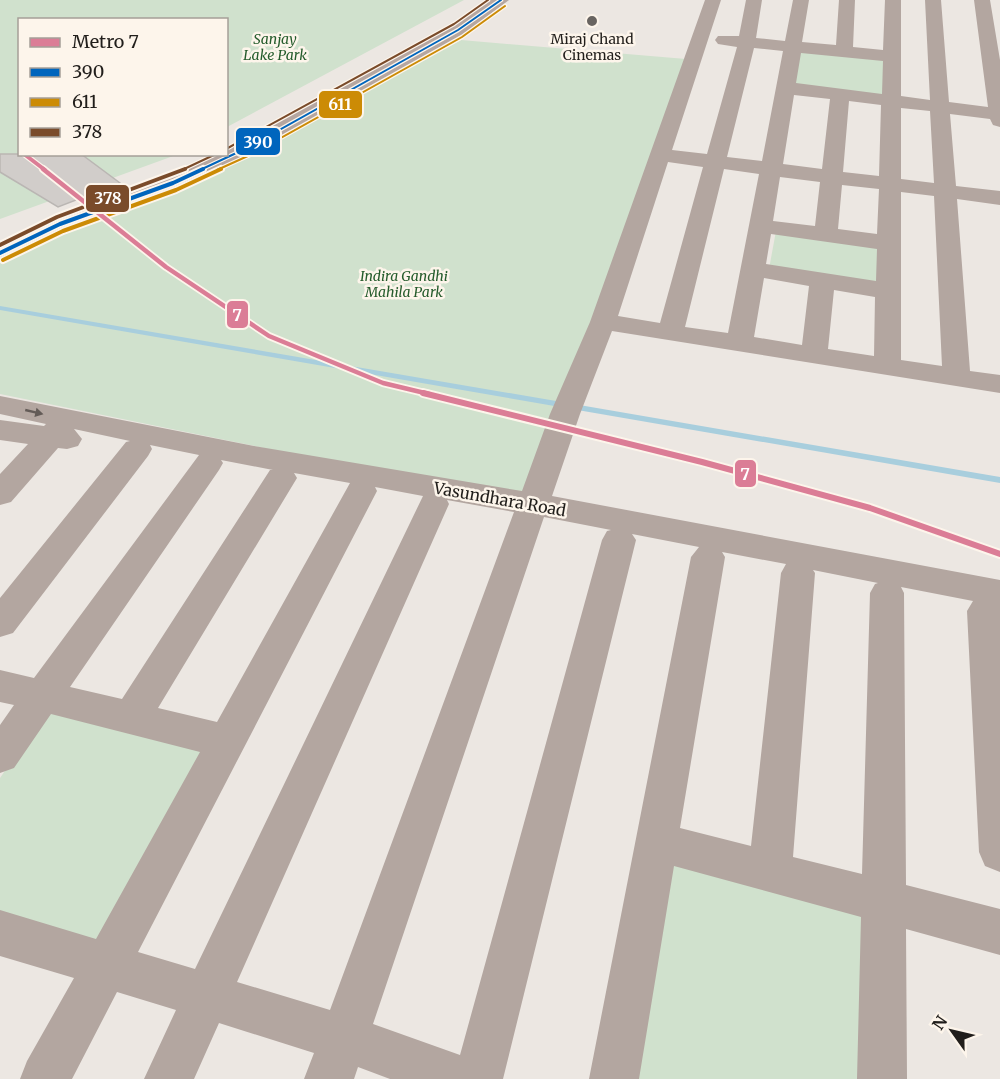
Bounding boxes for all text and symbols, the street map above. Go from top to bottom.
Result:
marker: Miraj Chand Cinemas [585,14,599,28]
legend [18,18,228,156]
text: Metro 7 [72,30,139,53]
park label: Sanjay Lake Park [243,30,307,64]
place label: Miraj Chand Cinemas [550,30,634,64]
text: 390 [72,60,104,83]
text: 611 [72,90,97,113]
line badge: 611 [318,90,363,119]
text: 611 [328,94,352,114]
text: 378 [72,120,102,143]
line badge: 390 [235,127,281,156]
text: 390 [243,132,273,152]
line badge: 378 [85,184,130,213]
text: 378 [94,188,122,208]
park label: Indira Gandhi Mahila Park [360,267,448,301]
line badge: 7 [226,300,249,329]
text: 7 [232,305,242,325]
one-way arrow [25,408,44,417]
line badge: 7 [734,459,757,488]
text: 7 [740,464,750,484]
street label: Vasundhara Road [431,477,568,521]
north arrow [922,1001,982,1061]
text: N [928,1011,952,1033]

